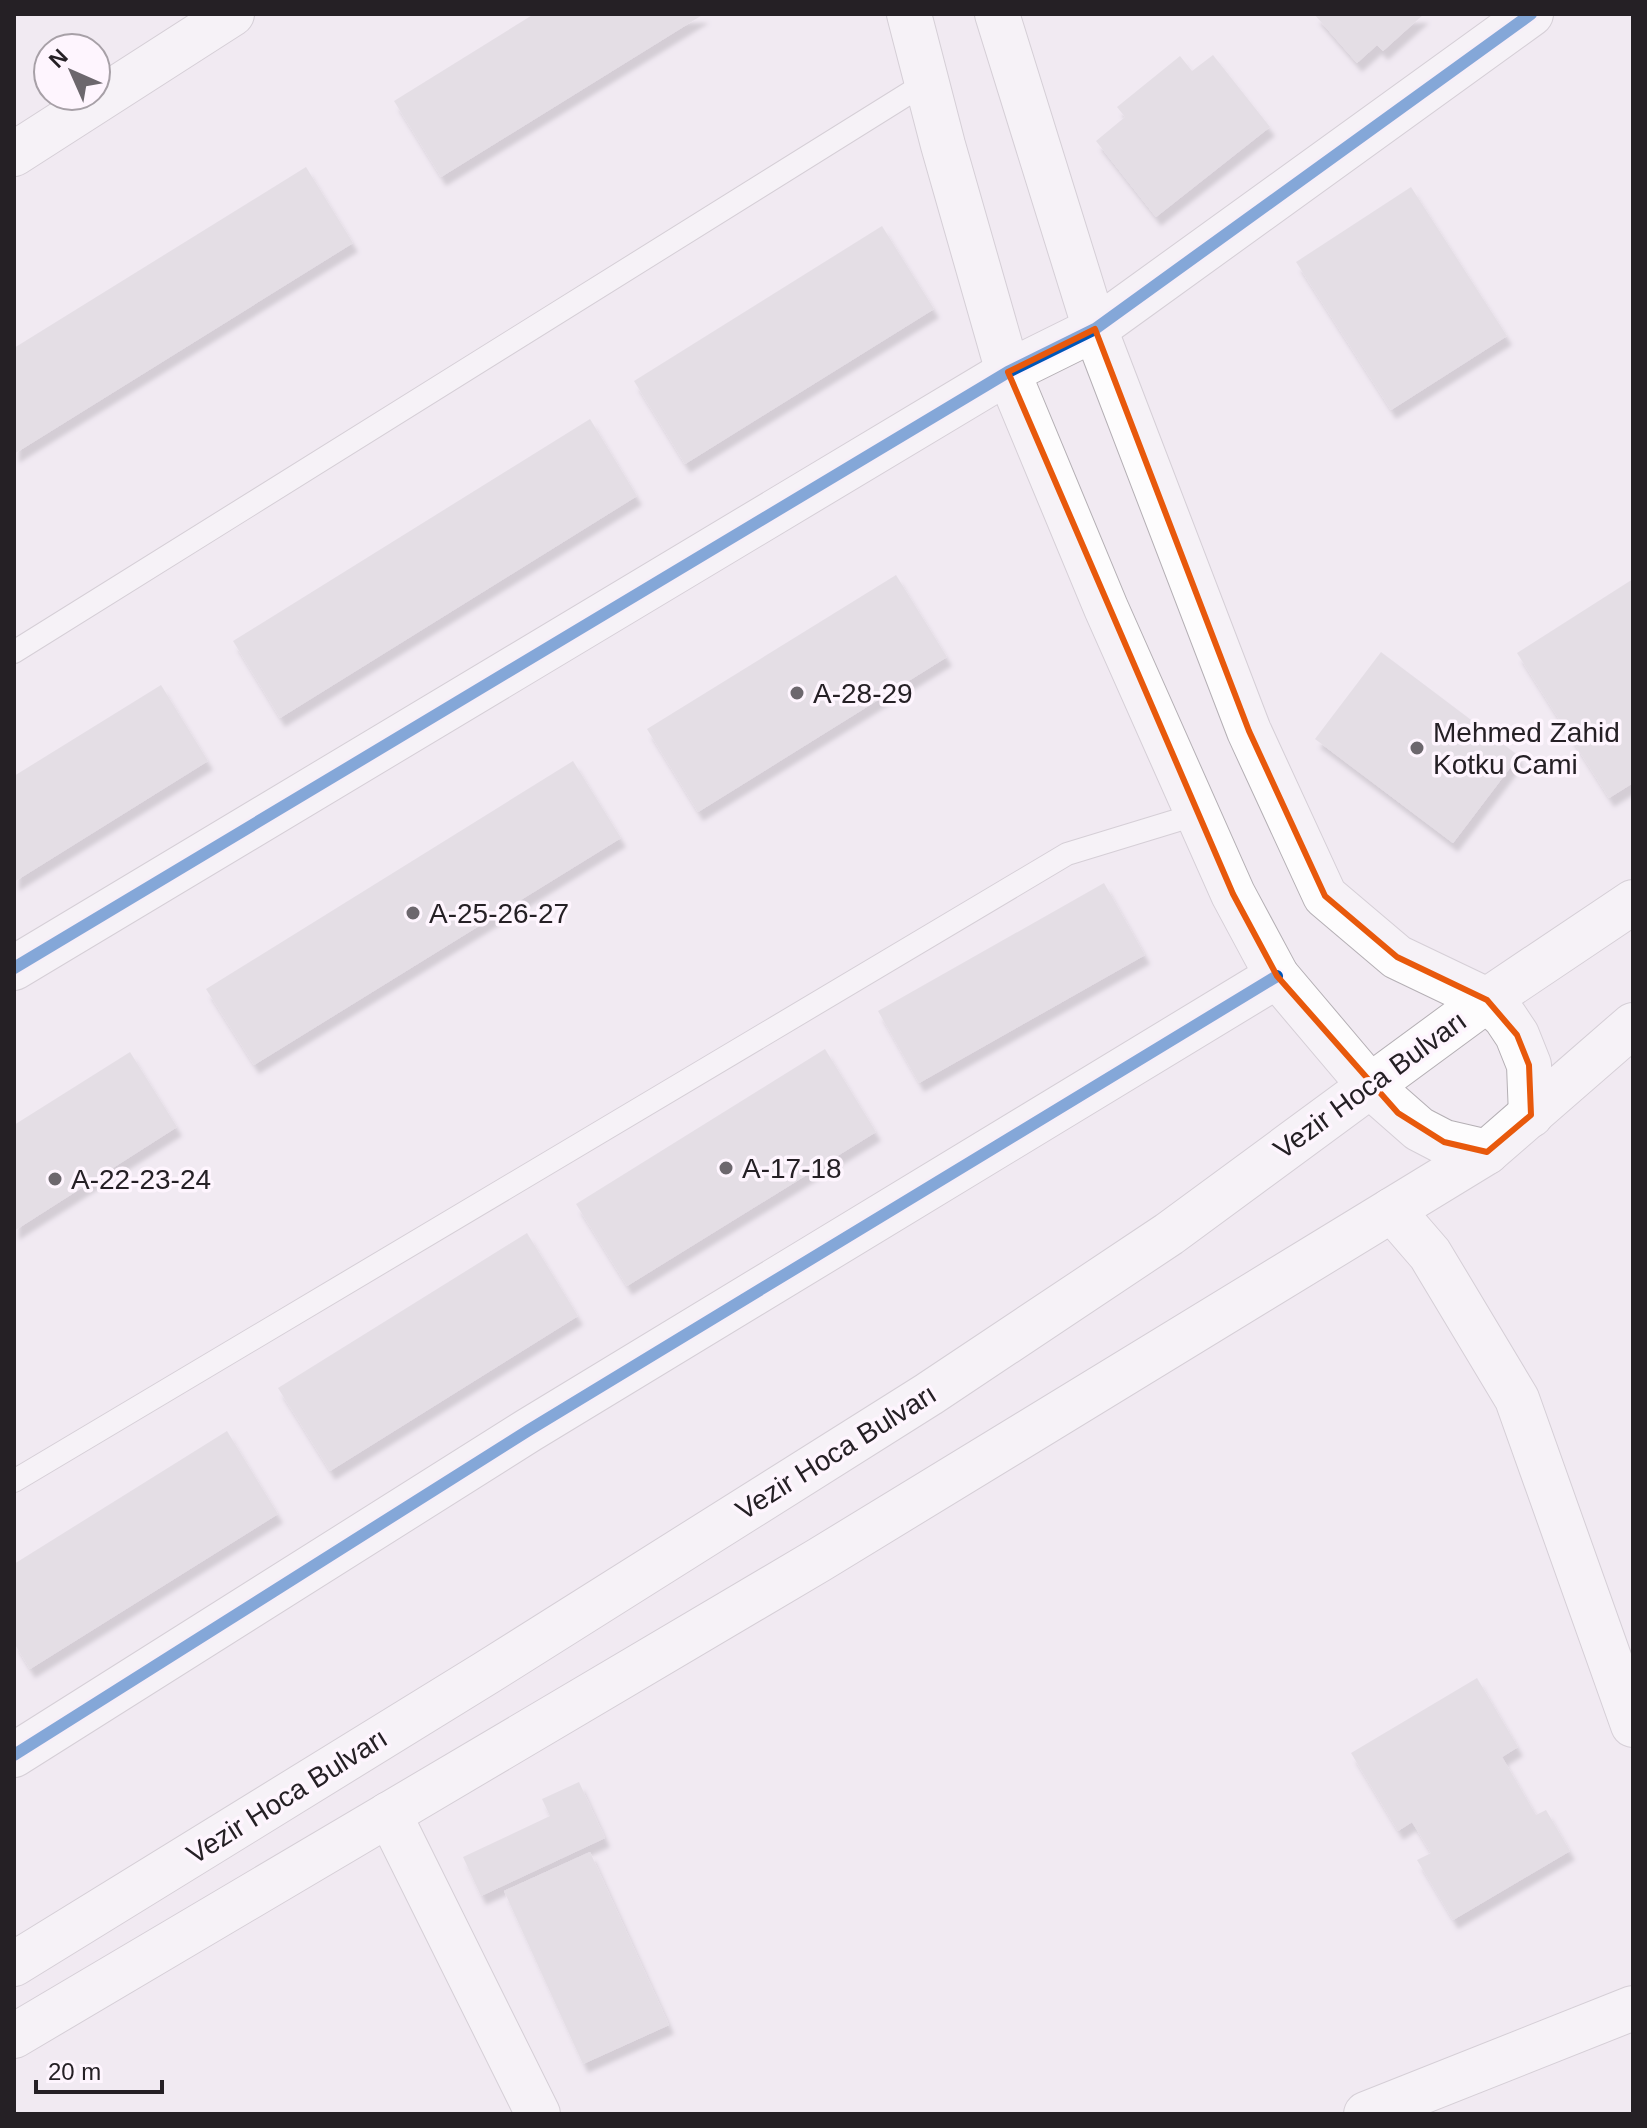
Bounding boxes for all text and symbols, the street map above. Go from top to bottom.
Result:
north arrow [32,32,112,112]
text: N [44,44,73,73]
place label: A-28-29 [813,678,913,709]
marker: A-28-29 [788,684,806,702]
place label: Mehmed Zahid Kotku Cami [1433,717,1620,780]
marker: Mehmed Zahid Kotku Cami [1408,739,1426,757]
place label: A-25-26-27 [429,898,569,929]
marker: A-25-26-27 [404,904,422,922]
street label: Vezir Hoca Bulvarı [1268,1005,1472,1165]
place label: A-17-18 [742,1153,842,1184]
marker: A-17-18 [717,1159,735,1177]
place label: A-22-23-24 [71,1164,211,1195]
marker: A-22-23-24 [46,1170,64,1188]
street label: Vezir Hoca Bulvarı [730,1378,942,1526]
street label: Vezir Hoca Bulvarı [181,1722,393,1870]
scale bar [36,2044,162,2094]
text: 20 m [48,2058,101,2085]

